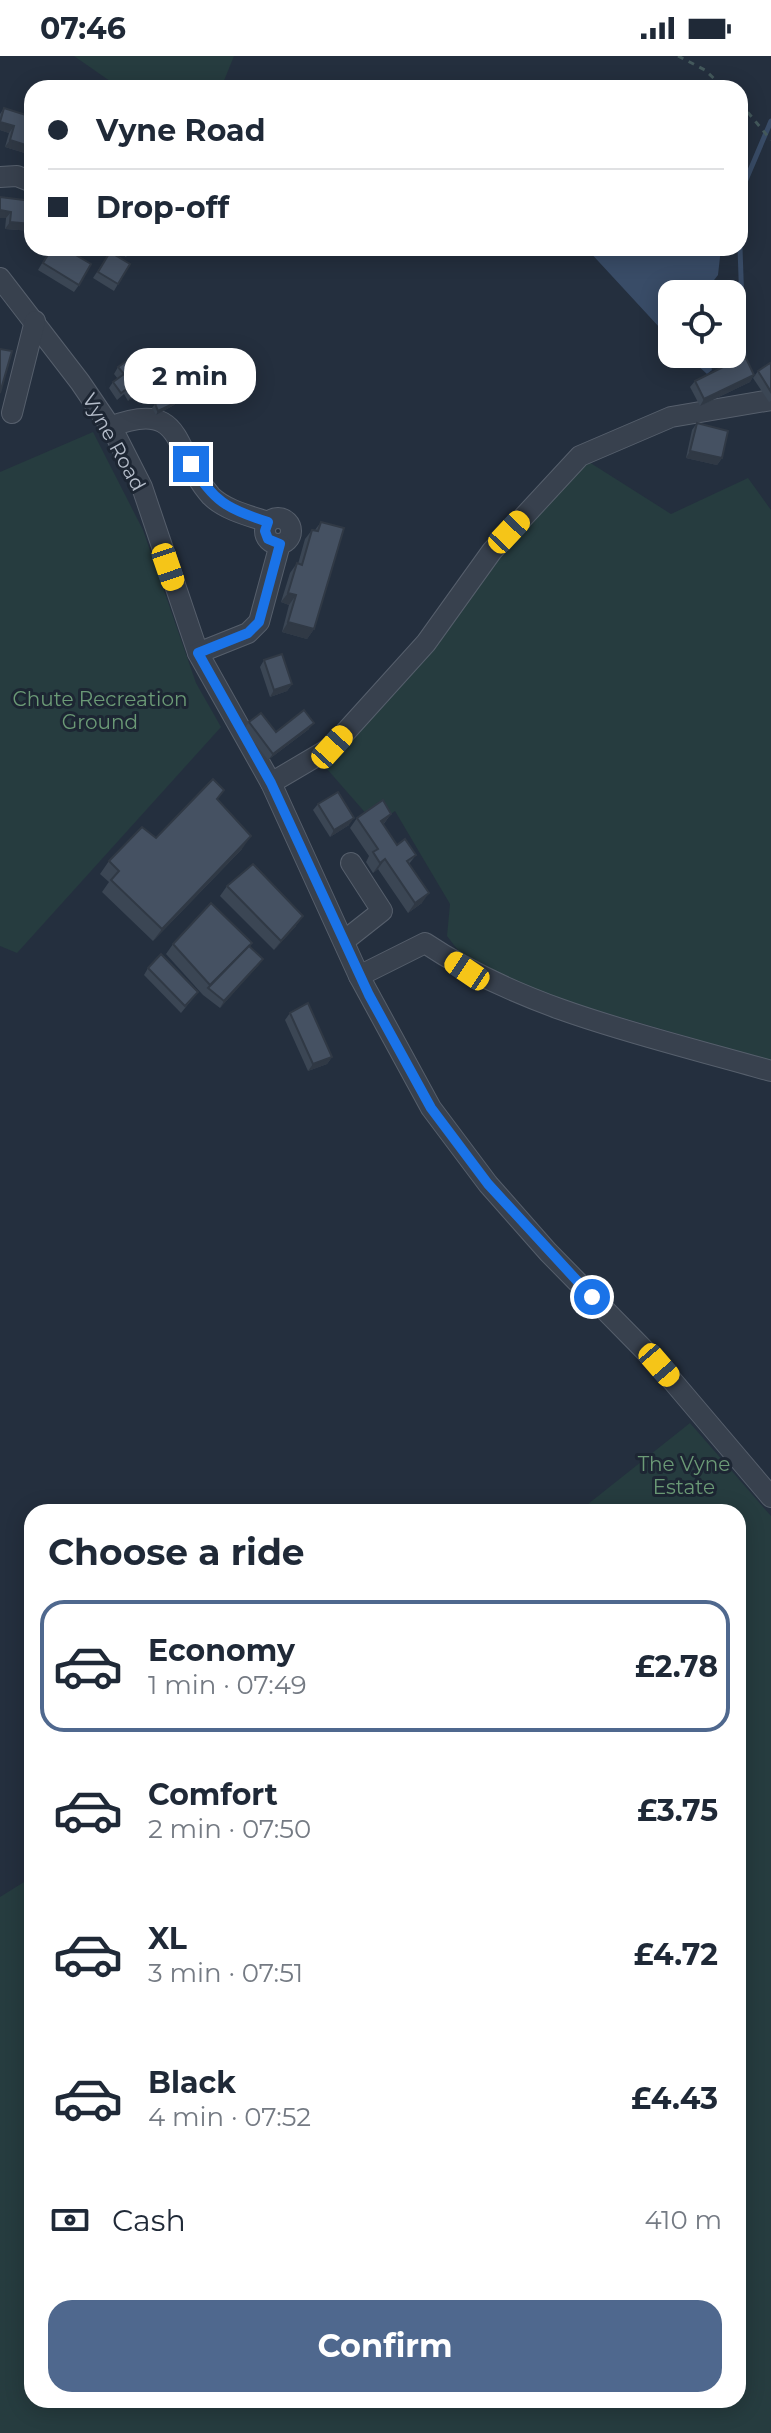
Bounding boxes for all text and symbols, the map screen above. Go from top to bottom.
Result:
text: 07:46 [40,10,126,47]
text: Vyne Road [96,112,265,149]
text: Drop-off [96,189,229,226]
map controls [658,280,746,368]
button: locate [658,280,746,368]
callout: 2 min [125,348,257,404]
text: 2 min [152,360,228,392]
street label: Vyne Road [77,389,151,495]
route end [173,446,209,482]
car [484,506,534,558]
car [149,540,187,594]
park label: Chute Recreation Ground [13,687,187,734]
car [307,721,357,773]
car [440,948,494,994]
route start [574,1279,610,1315]
car [634,1339,684,1391]
park label: The Vyne Estate [638,1452,730,1499]
text: Choose a ride [48,1530,305,1574]
icon: car [52,1630,124,1702]
text: Economy [148,1632,295,1669]
text: £2.78 [635,1648,718,1685]
text: 1 min · 07:49 [148,1669,307,1701]
icon: car [52,1774,124,1846]
text: Comfort [148,1776,278,1813]
text: £3.75 [637,1792,718,1829]
text: 2 min · 07:50 [148,1813,311,1845]
icon: car [52,1918,124,1990]
text: XL [148,1920,187,1957]
text: £4.72 [634,1936,718,1973]
text: 3 min · 07:51 [148,1957,303,1989]
icon: car [52,2062,124,2134]
text: Black [148,2064,236,2101]
text: £4.43 [631,2080,718,2117]
text: 4 min · 07:52 [148,2101,311,2133]
icon: cash [48,2198,92,2242]
text: Cash [112,2202,186,2239]
text: 410 m [644,2204,722,2236]
button: Confirm [48,2300,722,2392]

